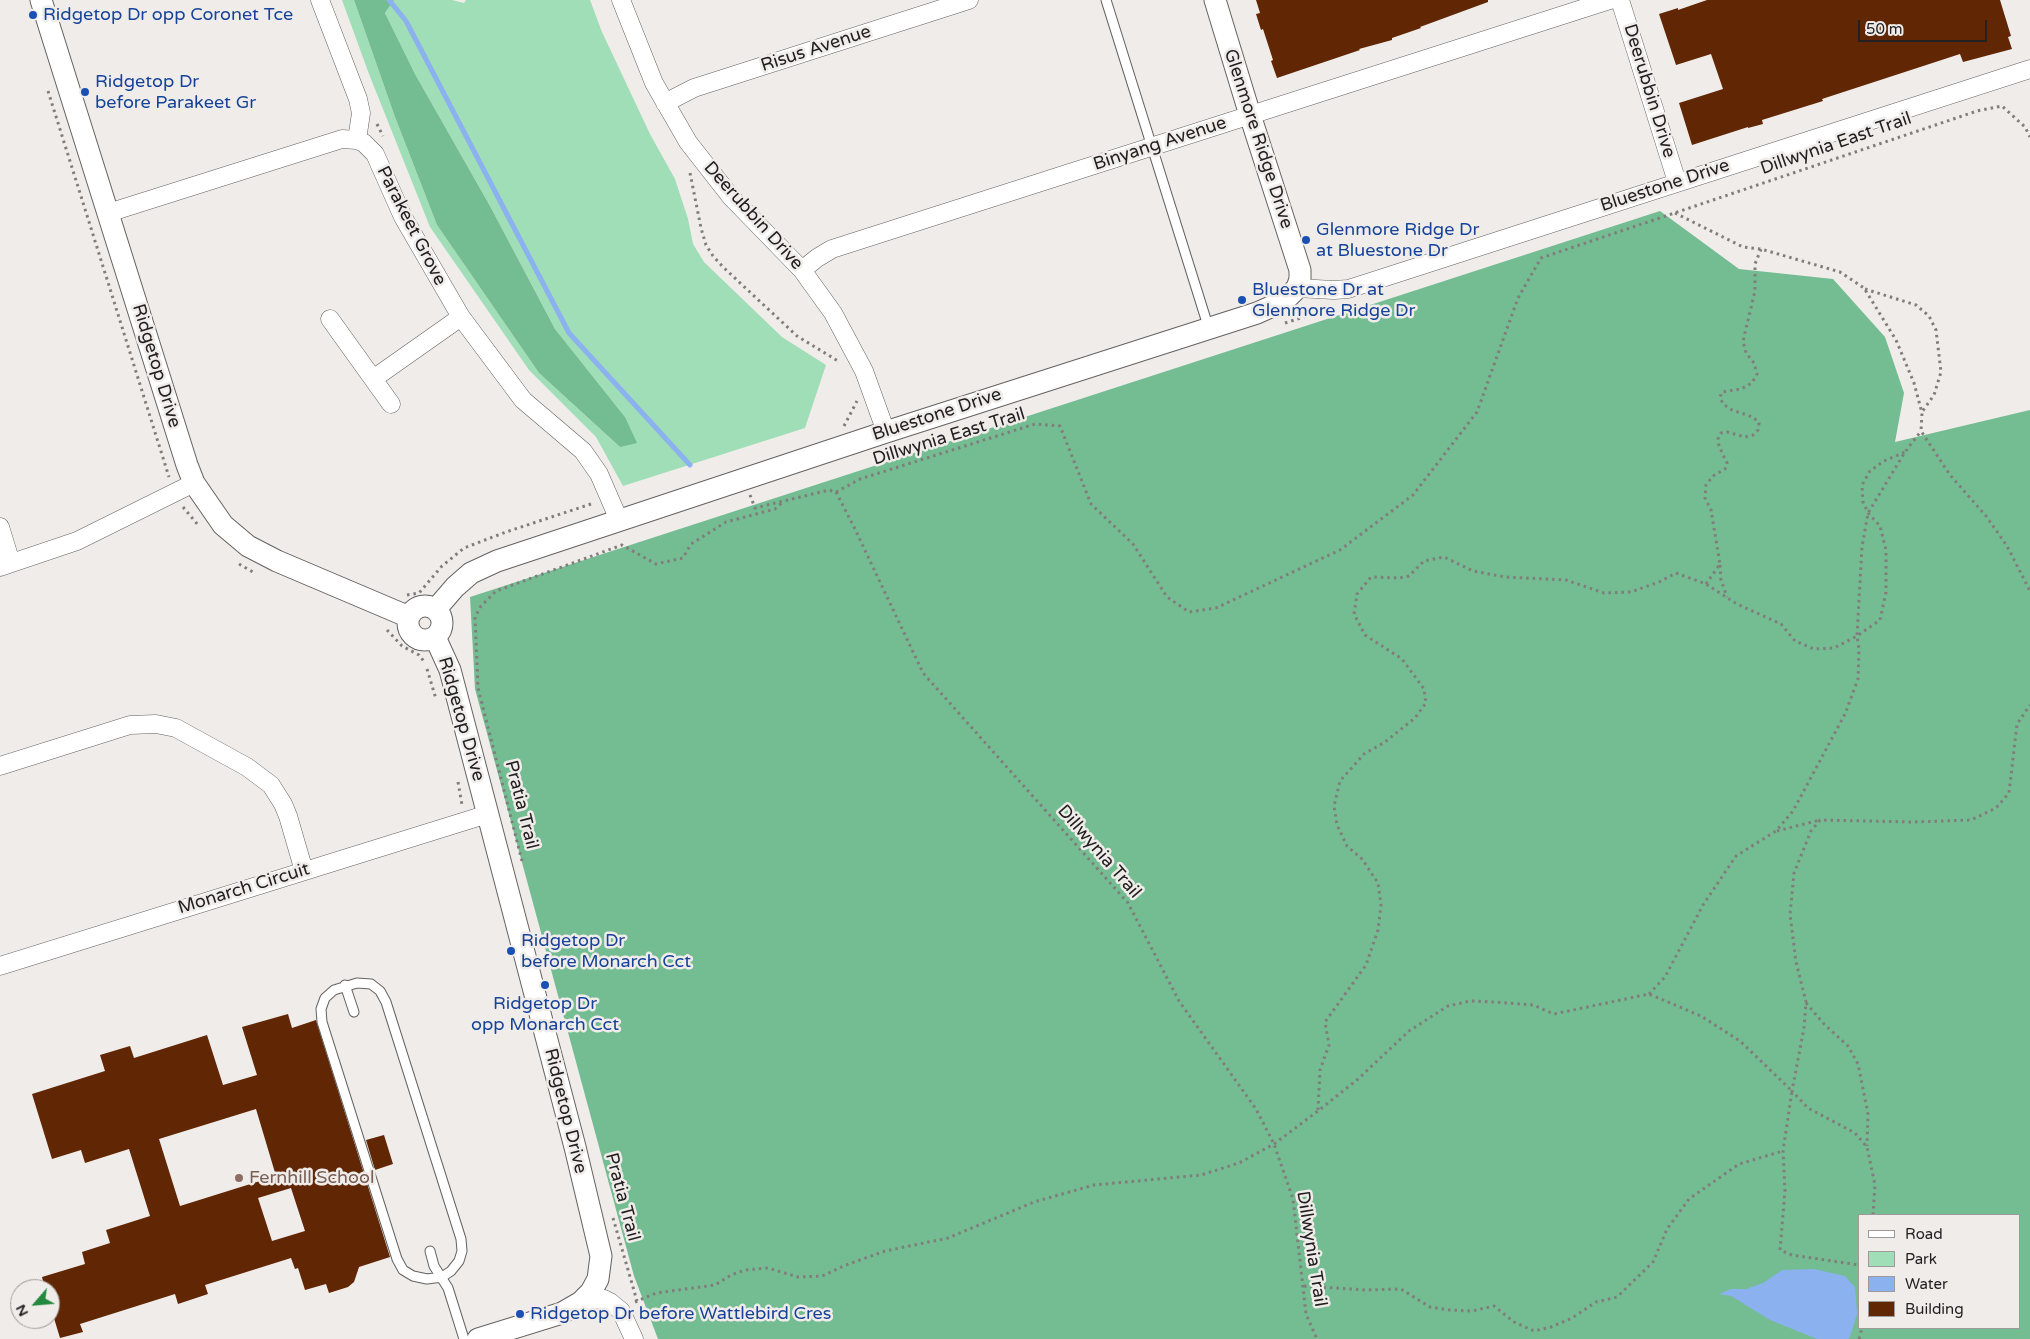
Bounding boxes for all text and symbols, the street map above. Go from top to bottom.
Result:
place label: Ridgetop Dr opp Coronet Tce [43,4,293,26]
marker: Ridgetop Dr opp Coronet Tce [27,9,39,21]
scale bar [1860,10,1989,42]
text: 50 m [1866,20,1903,38]
street label: Risus Avenue [758,21,874,77]
street label: Deerubbin Drive [1618,22,1680,160]
street label: Glenmore Ridge Drive [1219,47,1297,231]
place label: Ridgetop Dr before Parakeet Gr [95,71,256,114]
marker: Ridgetop Dr before Parakeet Gr [79,86,91,98]
street label: Dillwynia East Trail [1758,108,1914,180]
street label: Binyang Avenue [1091,112,1229,176]
street label: Bluestone Drive [1598,155,1732,217]
street label: Deerubbin Drive [699,157,807,275]
street label: Parakeet Grove [372,163,450,289]
place label: Glenmore Ridge Dr at Bluestone Dr [1316,219,1479,262]
marker: Glenmore Ridge Dr at Bluestone Dr [1300,234,1312,246]
place label: Bluestone Dr at Glenmore Ridge Dr [1252,279,1415,322]
marker: Bluestone Dr at Glenmore Ridge Dr [1236,294,1248,306]
street label: Ridgetop Drive [127,302,185,430]
street label: Bluestone Drive [870,384,1004,446]
street label: Dillwynia East Trail [870,404,1028,470]
street label: Ridgetop Drive [433,654,489,784]
street label: Pratia Trail [500,758,542,852]
street label: Dillwynia Trail [1053,801,1145,903]
street label: Monarch Circuit [176,859,312,919]
place label: Ridgetop Dr before Monarch Cct [521,930,691,972]
marker: Ridgetop Dr before Monarch Cct [505,945,517,957]
marker: Ridgetop Dr opp Monarch Cct [539,979,551,991]
place label: Ridgetop Dr opp Monarch Cct [471,993,619,1036]
street label: Ridgetop Drive [539,1046,591,1176]
street label: Pratia Trail [600,1150,644,1244]
place label: Fernhill School [249,1167,374,1189]
marker: Fernhill School [233,1172,245,1184]
street label: Dillwynia Trail [1291,1190,1331,1308]
legend [1858,1214,2020,1329]
text: Road [1905,1225,1943,1243]
text: Park [1905,1250,1937,1268]
text: Water [1905,1275,1948,1293]
north arrow [10,1279,60,1329]
text: Building [1905,1300,1964,1318]
text: N [12,1302,32,1319]
place label: Ridgetop Dr before Wattlebird Cres [530,1303,831,1325]
marker: Ridgetop Dr before Wattlebird Cres [514,1308,526,1320]

